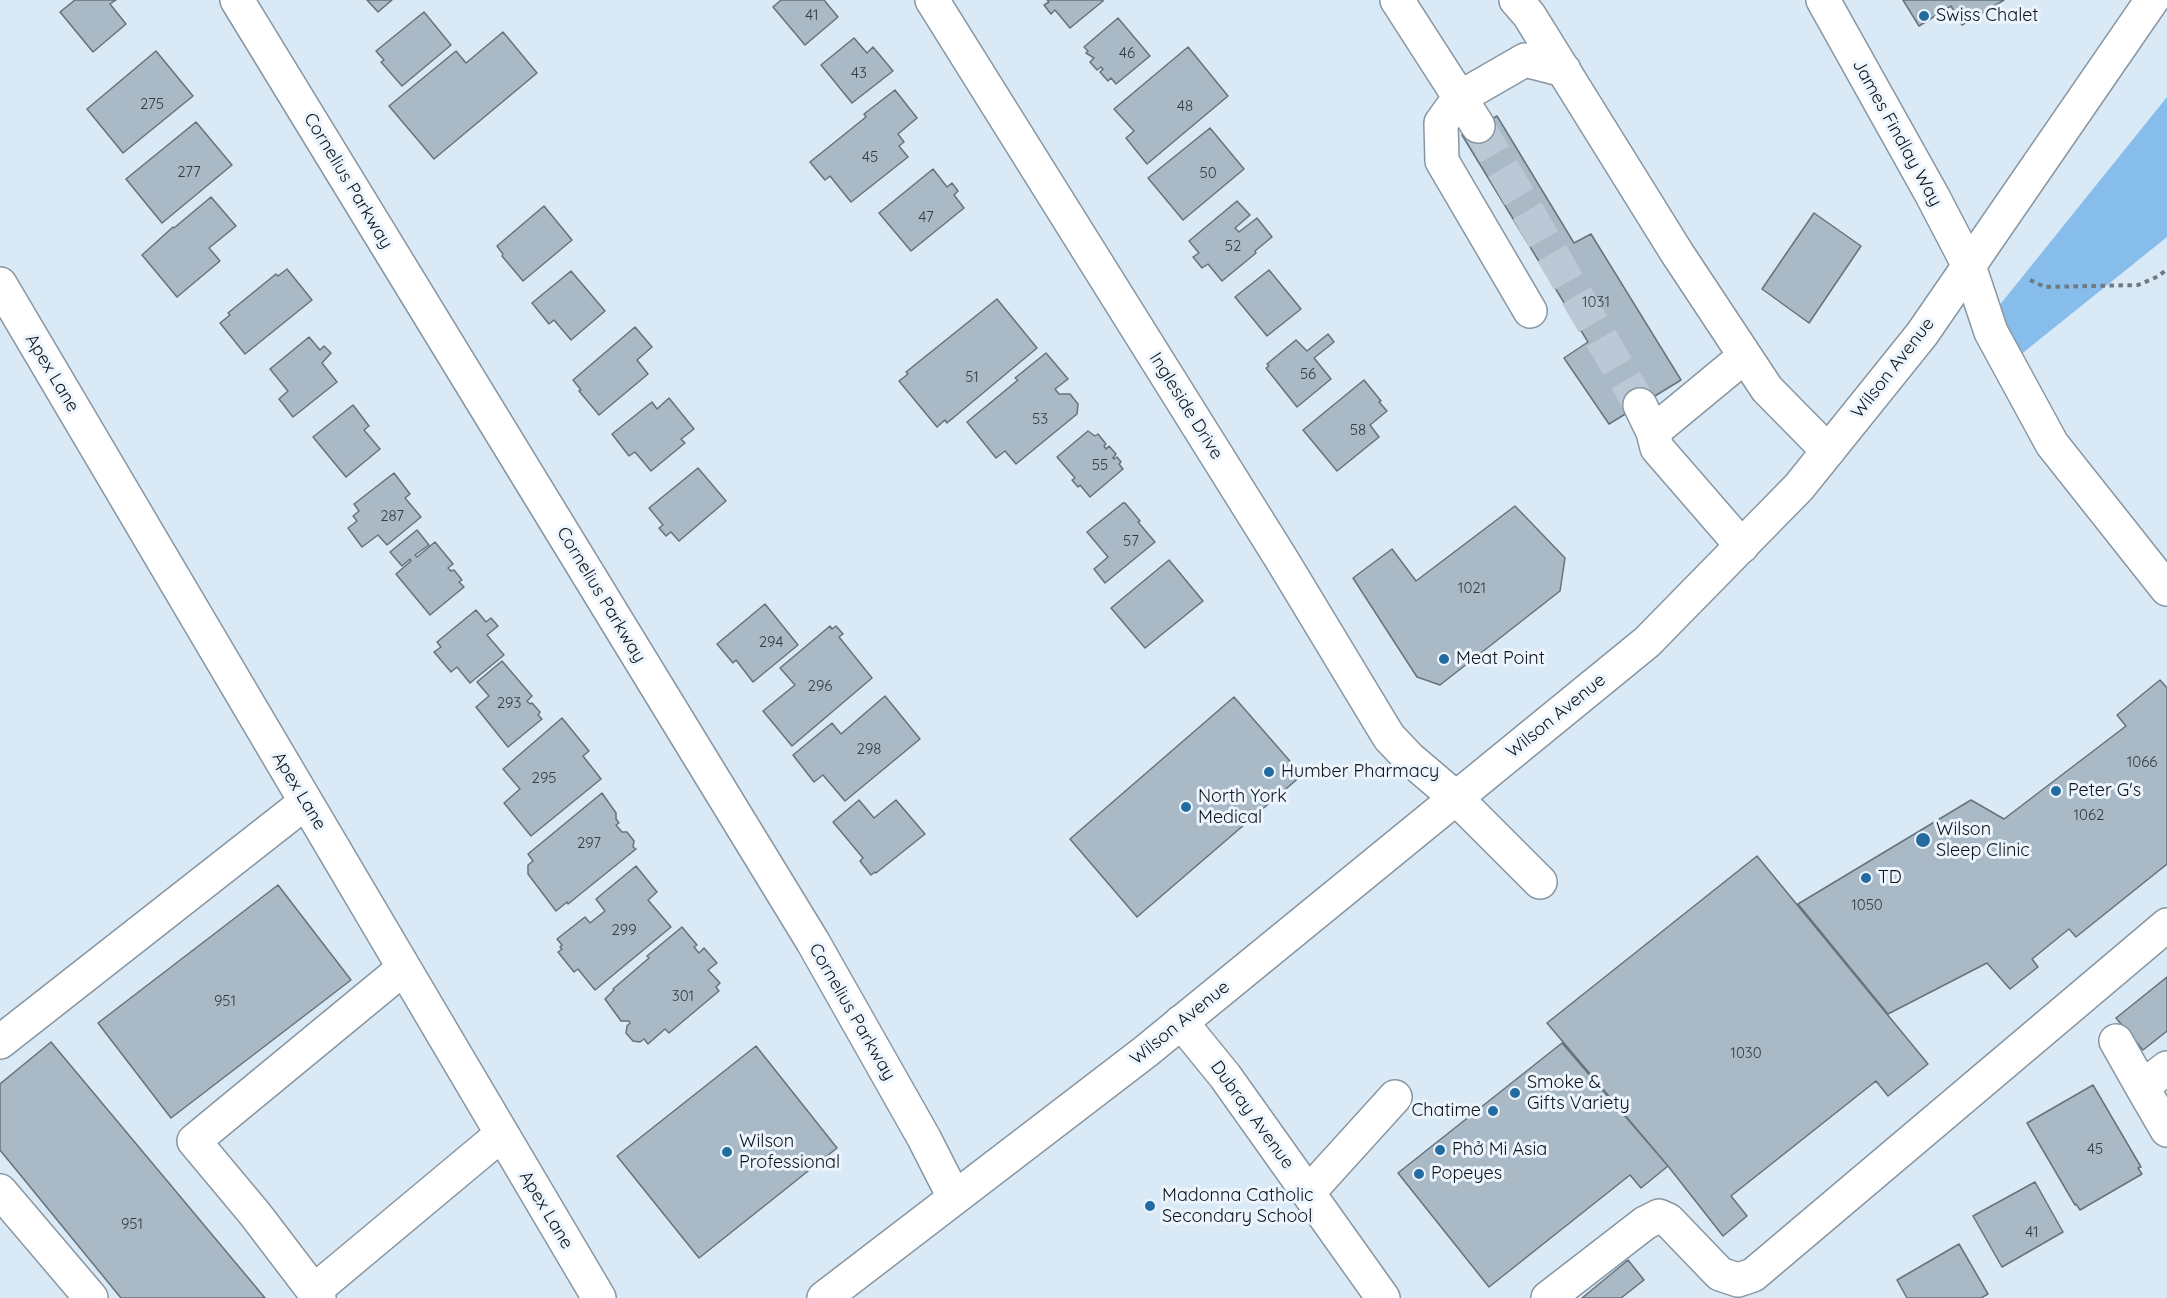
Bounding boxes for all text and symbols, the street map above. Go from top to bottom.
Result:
place label: Swiss Chalet [1936,5,2038,27]
house number: 41 [805,6,819,24]
marker: Swiss Chalet [1917,9,1931,23]
house number: 46 [1119,44,1135,62]
street label: James Findlay Way [1848,56,1946,210]
house number: 43 [851,64,867,82]
house number: 275 [140,95,164,113]
house number: 48 [1177,97,1193,115]
street label: Cornelius Parkway [299,109,397,253]
house number: 45 [862,148,878,166]
house number: 277 [177,163,201,181]
house number: 50 [1199,164,1217,182]
house number: 47 [918,208,934,226]
house number: 52 [1225,237,1241,255]
house number: 1031 [1582,293,1610,311]
street label: Wilson Avenue [1847,313,1939,423]
street label: Apex Lane [20,330,84,416]
street label: Ingleside Drive [1145,349,1227,463]
house number: 56 [1300,365,1316,383]
house number: 51 [965,368,979,386]
house number: 53 [1032,410,1048,428]
house number: 58 [1350,421,1366,439]
house number: 55 [1092,456,1108,474]
house number: 287 [380,507,404,525]
street label: Cornelius Parkway [552,523,650,667]
house number: 57 [1123,532,1139,550]
house number: 1021 [1458,579,1486,597]
house number: 294 [759,633,783,651]
place label: Meat Point [1456,648,1545,670]
marker: Meat Point [1437,652,1451,666]
street label: Wilson Avenue [1502,669,1610,763]
house number: 296 [808,677,832,695]
house number: 293 [497,694,521,712]
house number: 298 [857,740,881,758]
street label: Apex Lane [267,748,331,834]
house number: 1066 [2127,753,2157,771]
place label: Humber Pharmacy [1281,761,1439,783]
marker: Humber Pharmacy [1262,765,1276,779]
house number: 295 [532,769,556,787]
place label: Peter G's [2068,780,2141,802]
marker: Peter G's [2049,784,2063,798]
place label: North York Medical [1198,786,1287,828]
marker: North York Medical [1179,800,1193,814]
house number: 1062 [2074,806,2104,824]
place label: Wilson Sleep Clinic [1936,819,2030,862]
marker: Wilson Sleep Clinic [1914,831,1932,849]
house number: 297 [577,834,601,852]
place label: TD [1878,867,1902,889]
marker: TD [1859,871,1873,885]
house number: 1050 [1851,896,1883,914]
house number: 299 [611,921,637,939]
street label: Cornelius Parkway [804,940,900,1084]
street label: Wilson Avenue [1126,976,1234,1070]
house number: 301 [672,987,694,1005]
house number: 951 [214,992,236,1010]
house number: 1030 [1730,1044,1762,1062]
street label: Dubray Avenue [1206,1057,1298,1173]
place label: Smoke & Gifts Variety [1527,1072,1630,1114]
marker: Smoke & Gifts Variety [1508,1086,1522,1100]
place label: Chatime [1412,1100,1481,1122]
marker: Chatime [1486,1104,1500,1118]
place label: Wilson Professional [739,1131,840,1174]
place label: Phở Mi Asia [1452,1139,1547,1161]
house number: 45 [2087,1140,2103,1158]
marker: Phở Mi Asia [1433,1143,1447,1157]
marker: Wilson Professional [720,1145,734,1159]
place label: Popeyes [1431,1163,1502,1185]
street label: Apex Lane [514,1167,578,1253]
marker: Popeyes [1412,1167,1426,1181]
place label: Madonna Catholic Secondary School [1162,1185,1313,1228]
marker: Madonna Catholic Secondary School [1143,1199,1157,1213]
house number: 951 [121,1215,143,1233]
house number: 41 [2025,1223,2039,1241]

